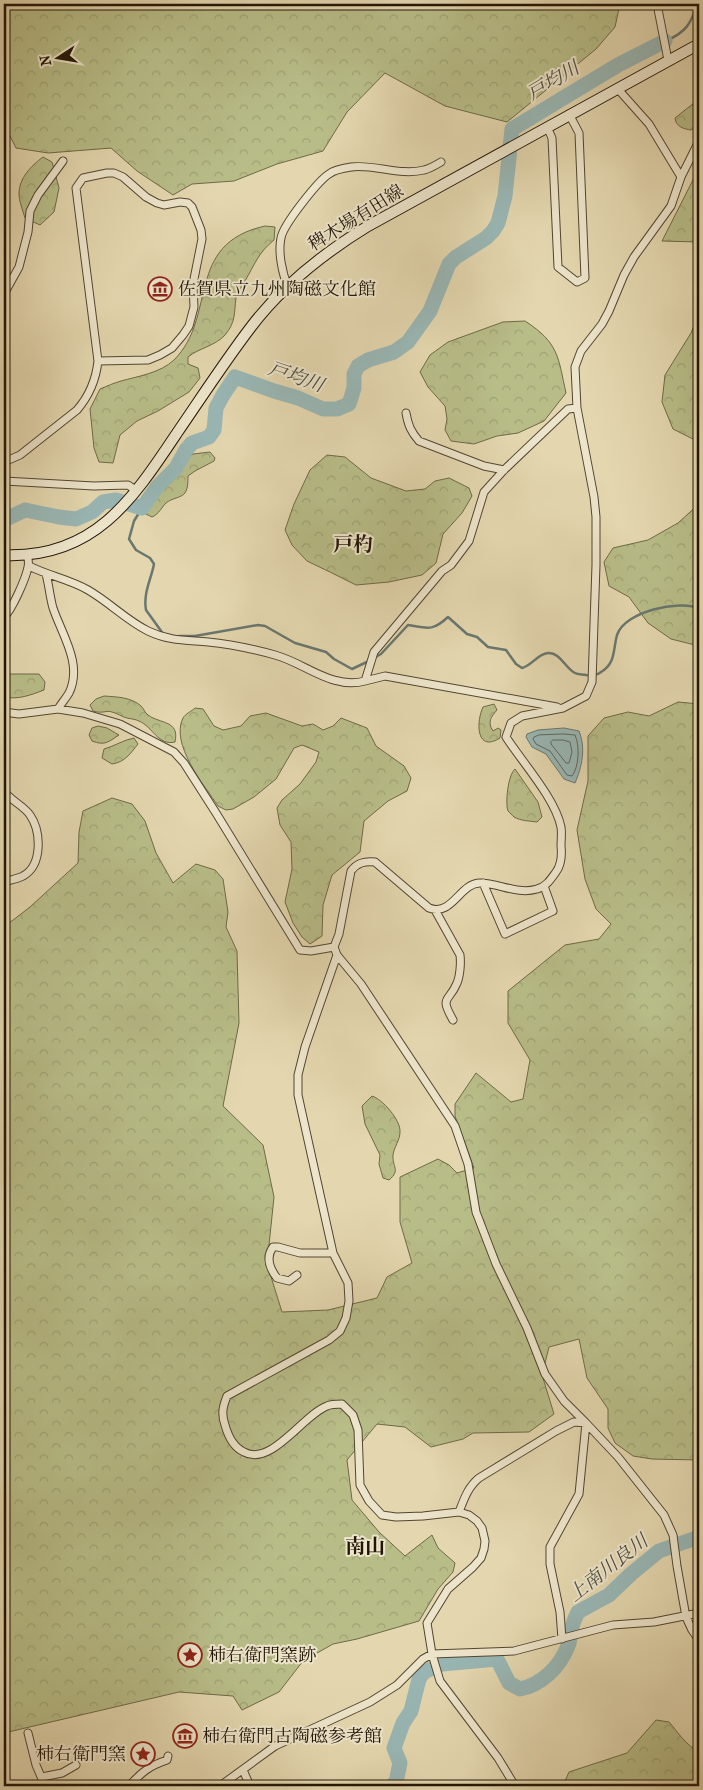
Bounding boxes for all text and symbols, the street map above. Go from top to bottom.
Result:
north arrow [32,32,82,82]
text: N [36,53,55,68]
water label: 戸均川 [523,56,585,105]
street label: 稗木場有田線 [305,180,407,256]
museum icon: 佐賀県立九州陶磁文化館 [147,276,173,302]
place label: 佐賀県立九州陶磁文化館 [178,279,376,300]
water label: 戸均川 [265,357,328,397]
district label: 戸杓 [333,533,373,556]
water label: 上南川良川 [564,1529,654,1606]
district label: 南山 [345,1535,385,1558]
place icon: 柿右衛門窯跡 [177,1642,203,1668]
place label: 柿右衛門窯跡 [208,1645,316,1666]
museum icon: 柿右衛門古陶磁参考館 [172,1723,198,1749]
place label: 柿右衛門古陶磁参考館 [202,1726,382,1747]
place icon: 柿右衛門窯 [130,1741,156,1767]
place label: 柿右衛門窯 [36,1744,126,1765]

